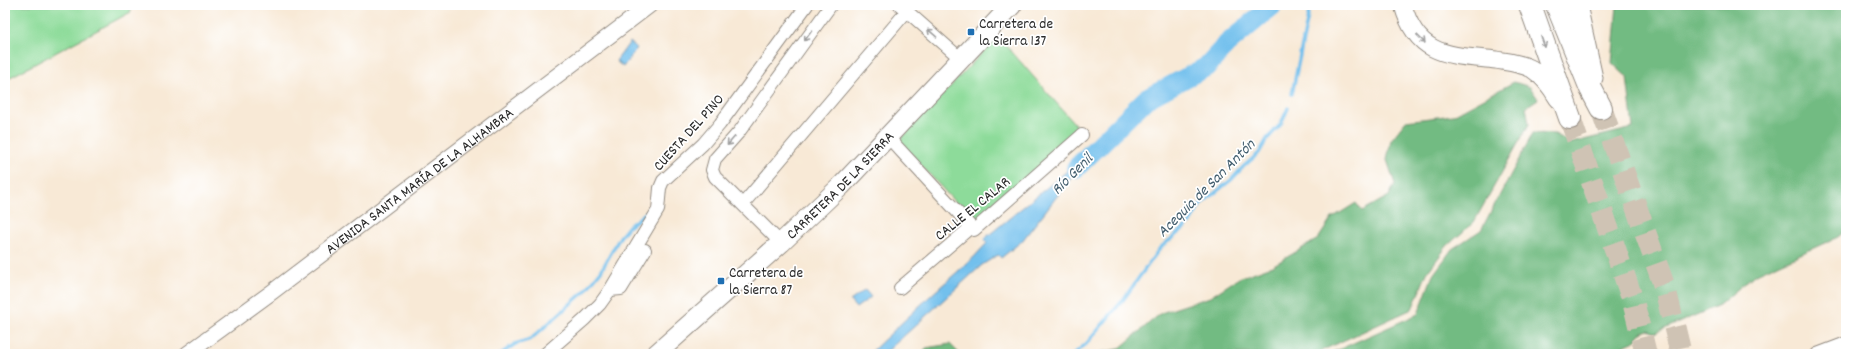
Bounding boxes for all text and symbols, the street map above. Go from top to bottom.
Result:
place label: Carretera de la Sierra 137 [979,14,1053,53]
marker: Carretera de la Sierra 137 [966,27,976,37]
one-way arrow [927,29,937,38]
one-way arrow [804,31,813,42]
one-way arrow [1416,34,1426,44]
one-way arrow [1540,35,1548,47]
street label: CUESTA DEL PINO [649,90,730,177]
street label: AVENIDA SANTA MARÍA DE LA ALHAMBRA [322,103,519,261]
street label: CARRETERA DE LA SIERRA [782,127,900,245]
water label: Acequia de San Antón [1152,134,1262,243]
one-way arrow [726,136,735,146]
water label: Río Genil [1047,148,1100,201]
street label: CALLE EL CALAR [931,172,1016,247]
place label: Carretera de la Sierra 87 [729,263,803,302]
marker: Carretera de la Sierra 87 [716,276,726,286]

